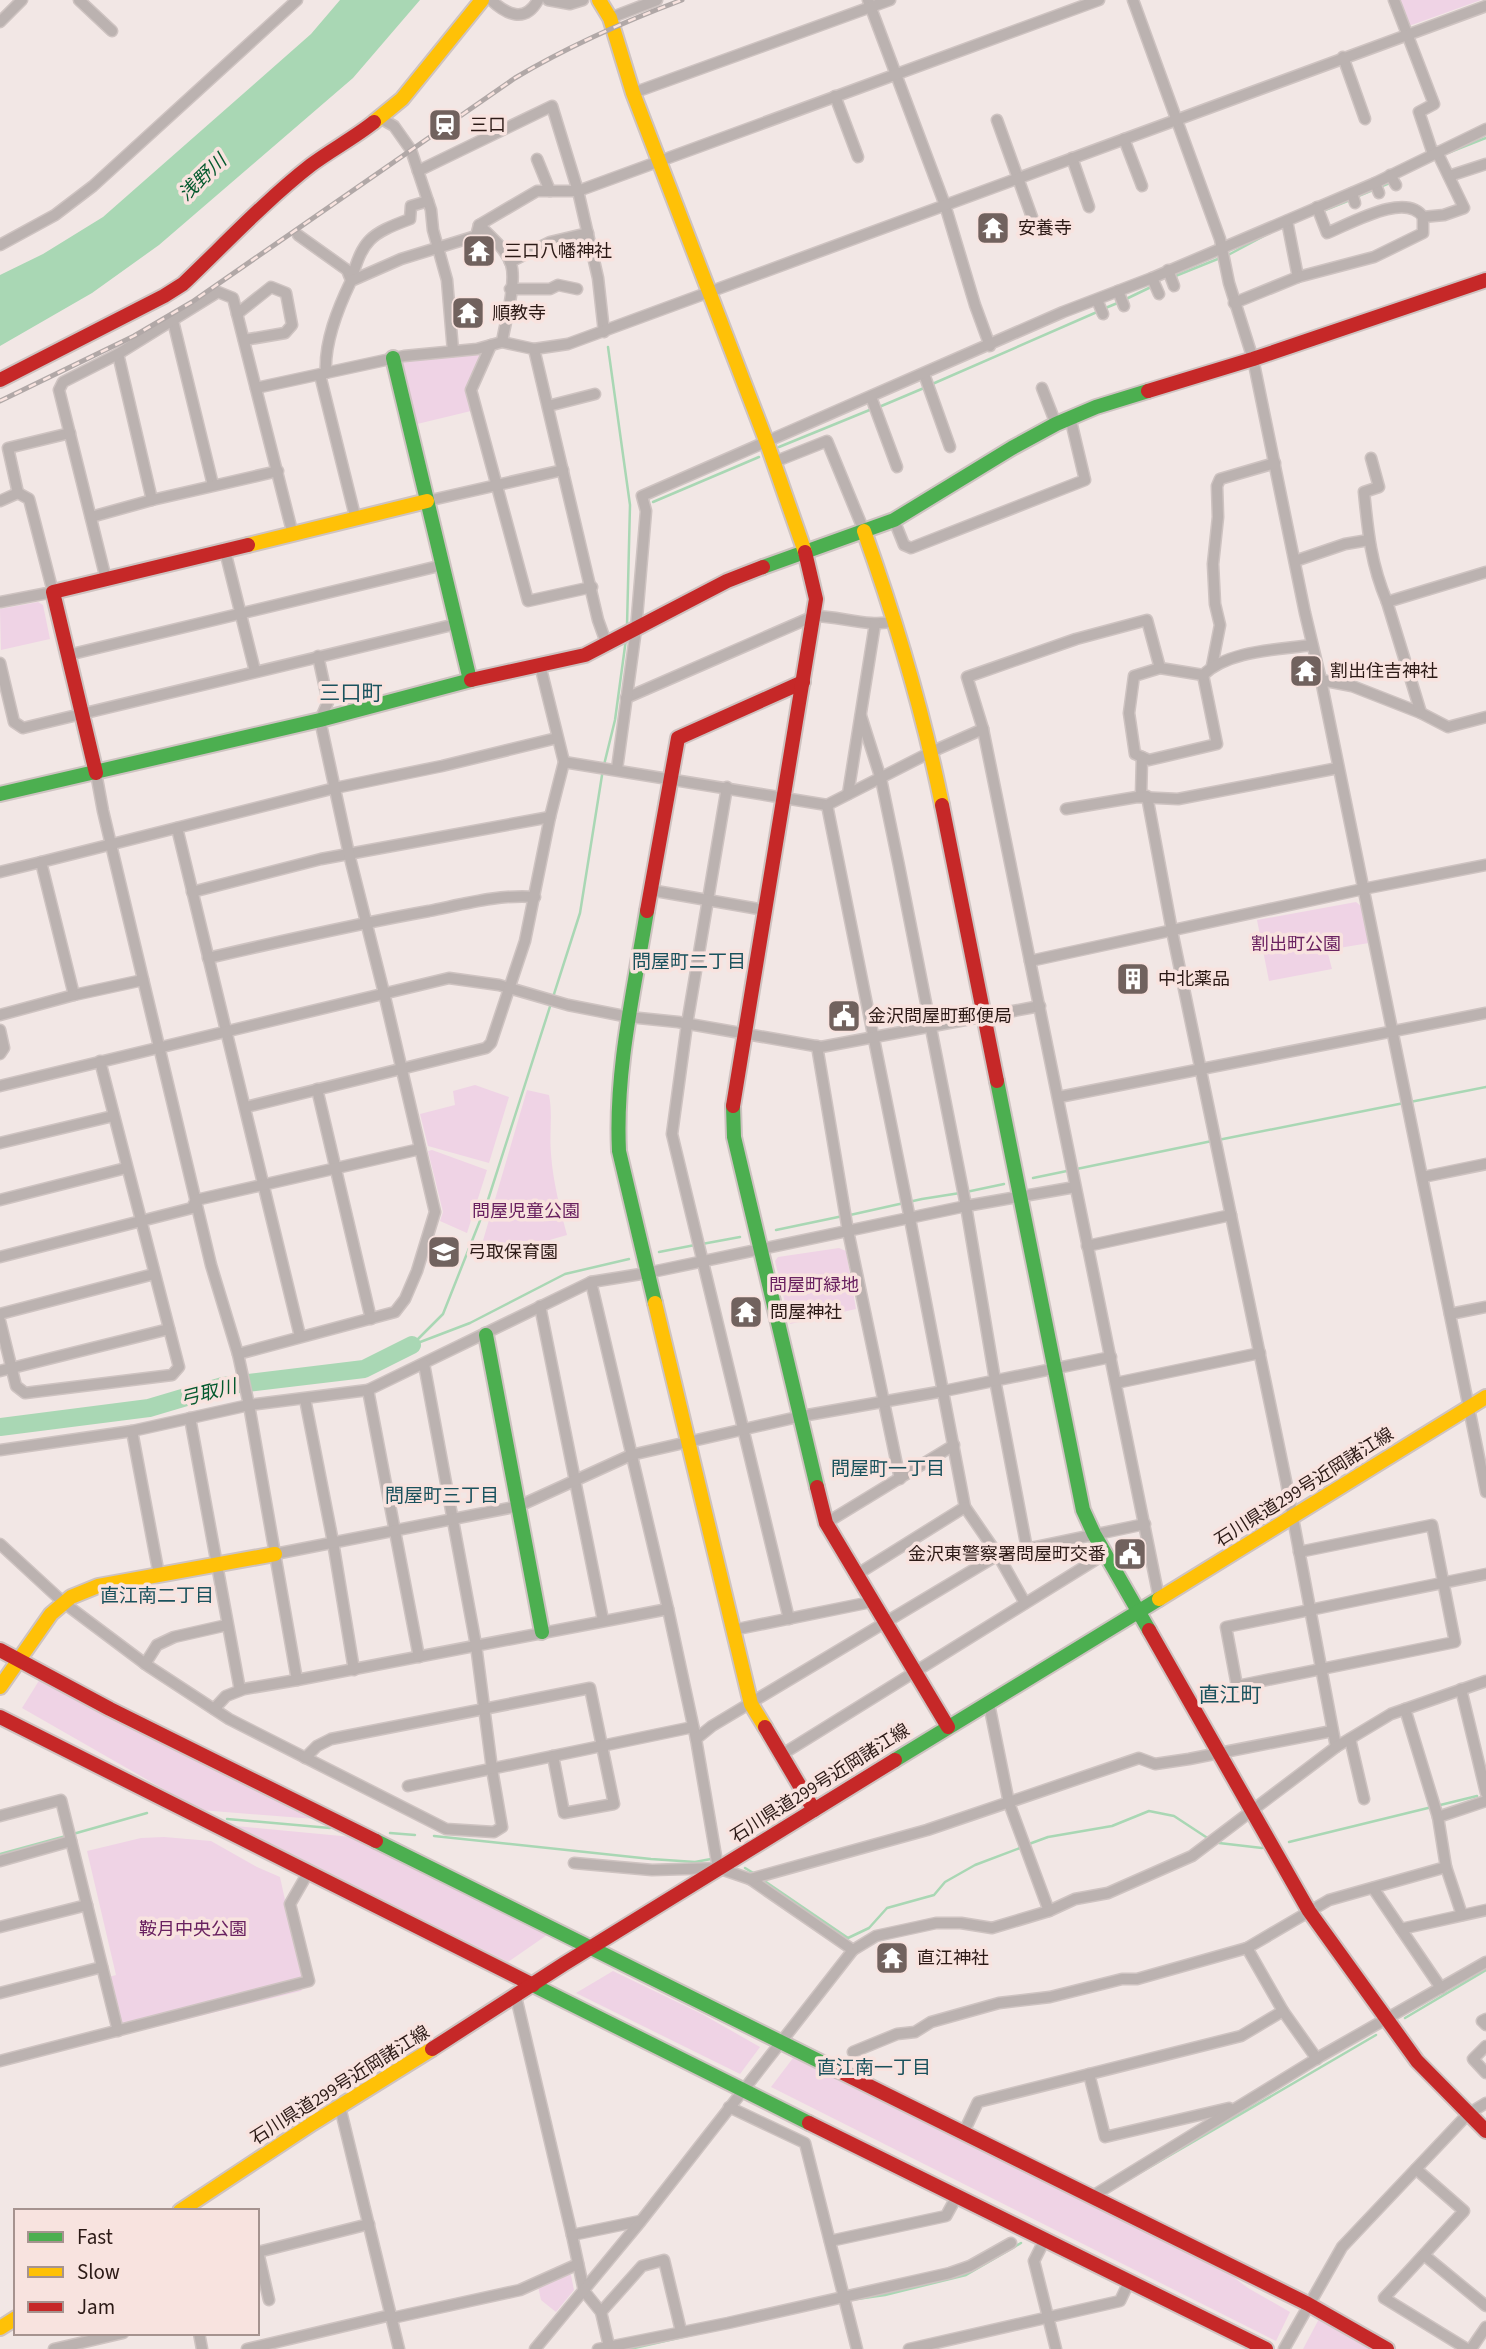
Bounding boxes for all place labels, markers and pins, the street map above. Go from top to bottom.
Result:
station icon: 三口 [426,106,464,144]
place label: 三口 [470,113,506,138]
temple icon: 安養寺 [974,209,1012,247]
place label: 安養寺 [1018,216,1072,241]
temple icon: 三口八幡神社 [460,232,498,270]
place label: 三口八幡神社 [504,239,612,264]
temple icon: 順教寺 [449,294,487,332]
place label: 順教寺 [492,301,546,326]
temple icon: 割出住吉神社 [1287,652,1325,690]
place label: 割出住吉神社 [1330,659,1438,684]
building icon: 中北薬品 [1114,960,1152,998]
place label: 中北薬品 [1158,967,1230,992]
public building icon: 金沢問屋町郵便局 [825,997,863,1035]
place label: 金沢問屋町郵便局 [868,1004,1012,1029]
school or university icon: 弓取保育園 [425,1233,463,1271]
place label: 弓取保育園 [468,1240,558,1265]
temple icon: 問屋神社 [727,1293,765,1331]
place label: 問屋神社 [770,1300,842,1325]
public building icon: 金沢東警察署問屋町交番 [1111,1535,1149,1573]
place label: 金沢東警察署問屋町交番 [908,1542,1106,1567]
temple icon: 直江神社 [873,1939,911,1977]
place label: 直江神社 [917,1946,989,1971]

